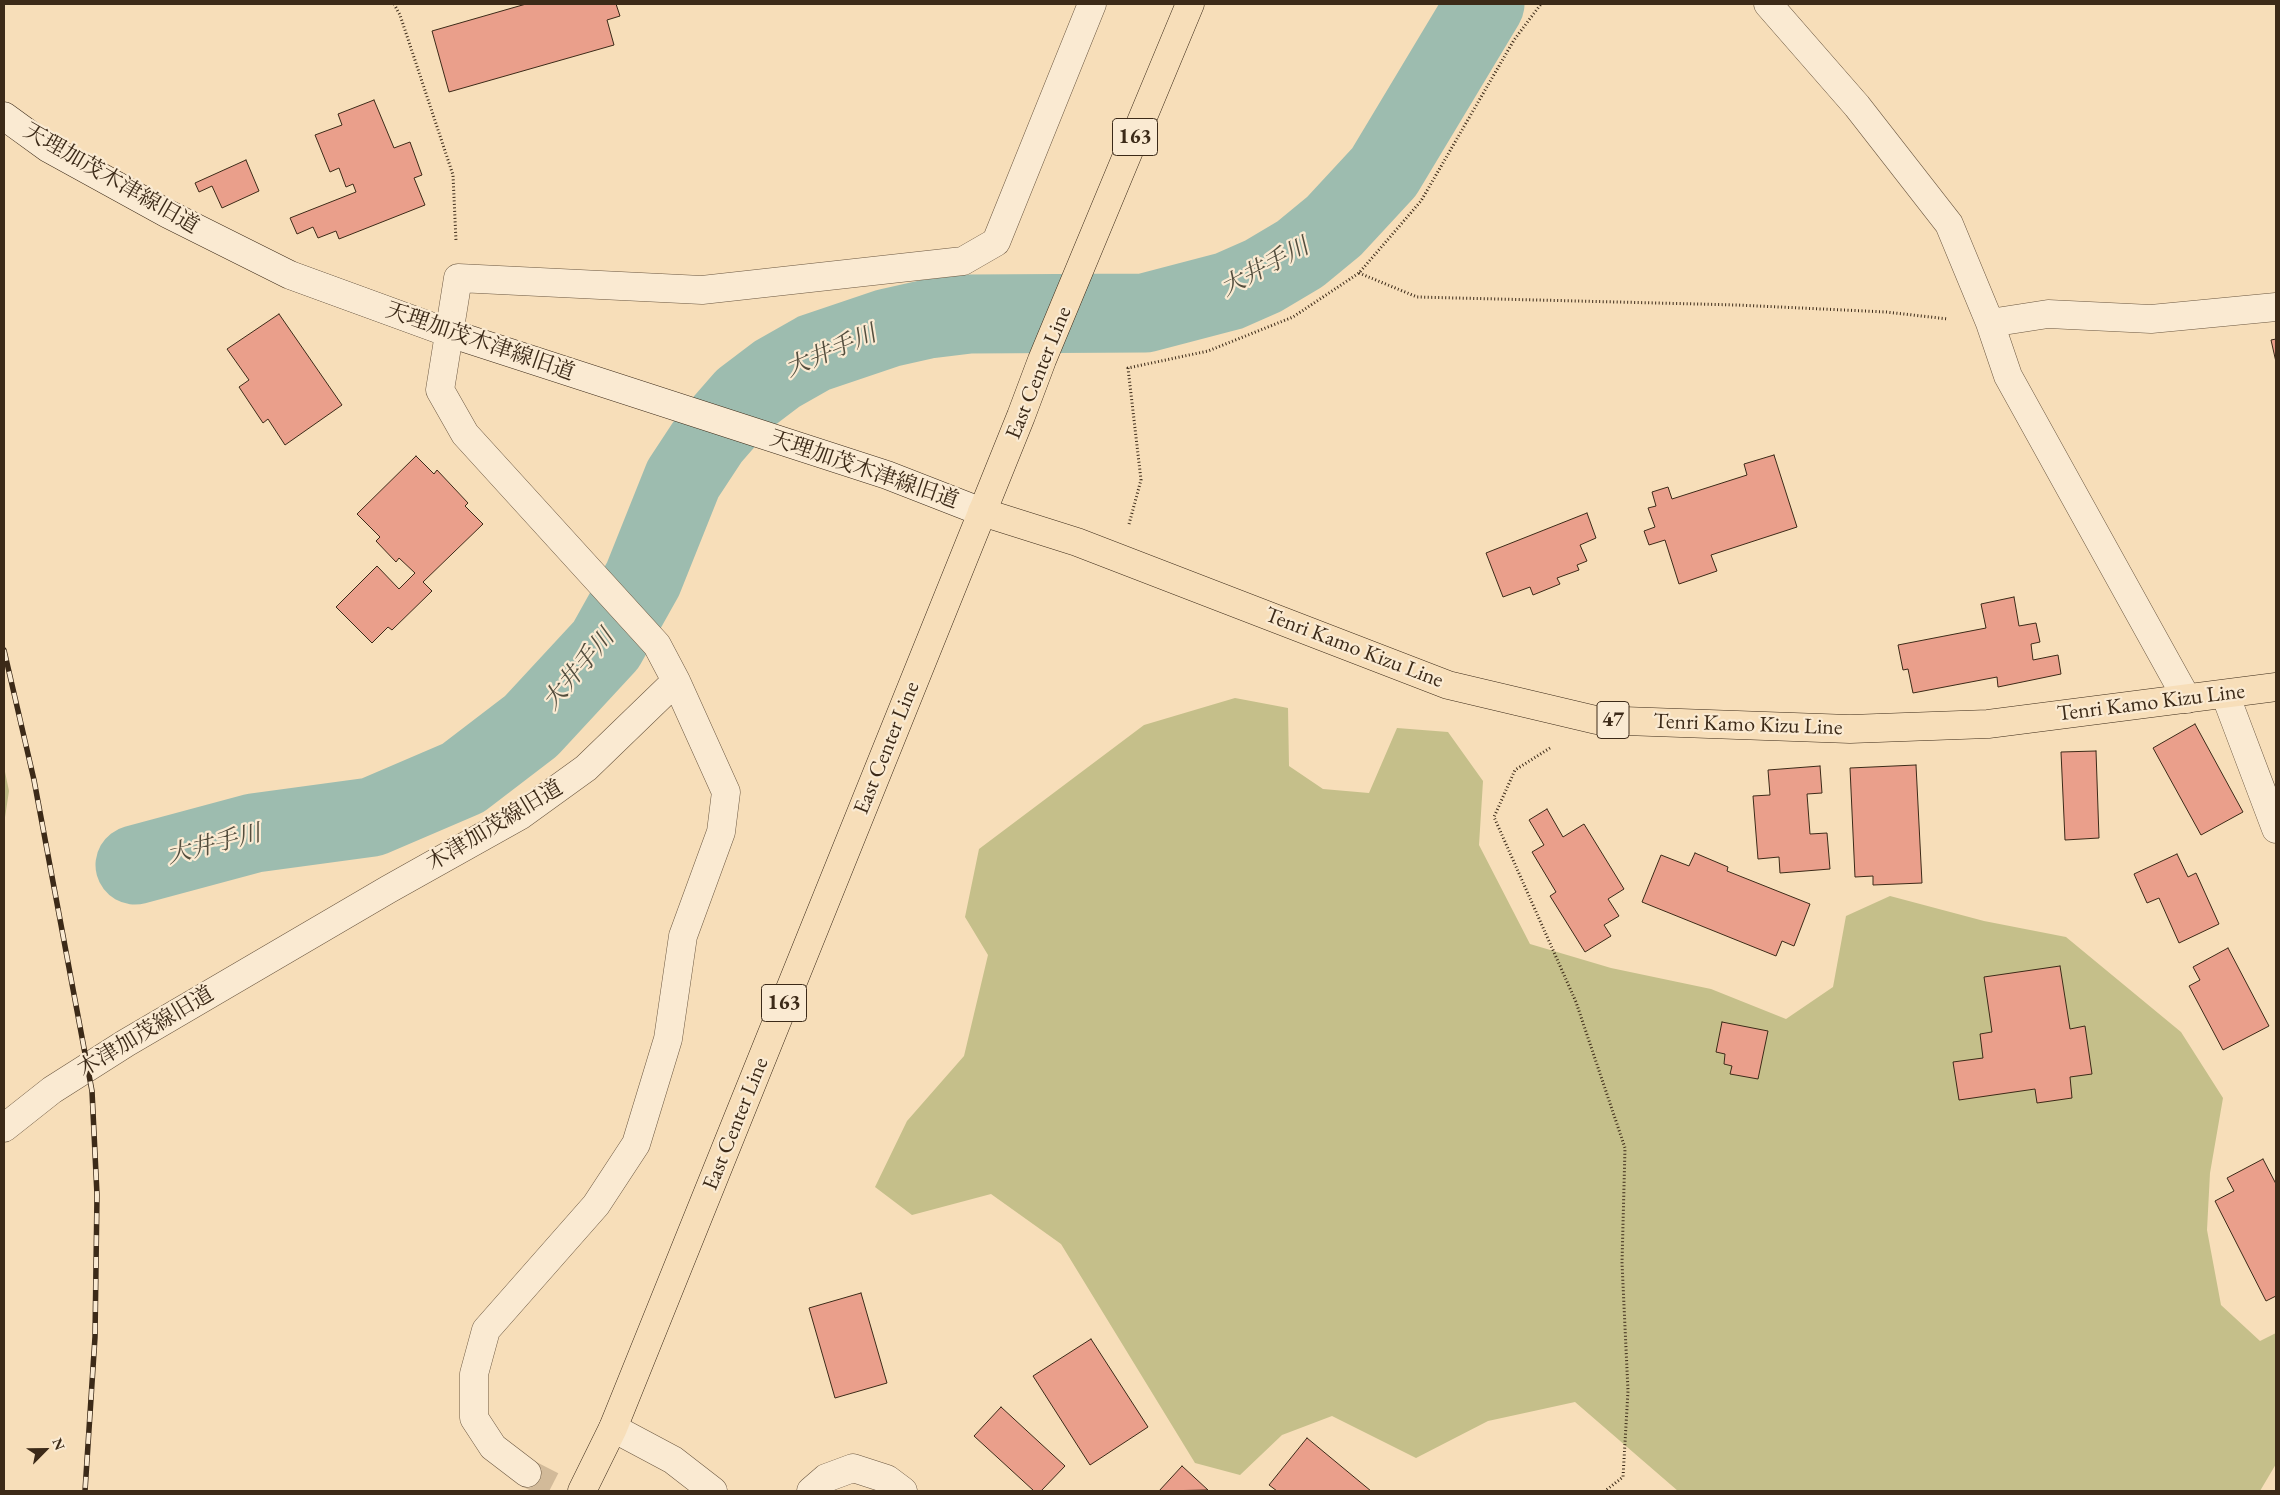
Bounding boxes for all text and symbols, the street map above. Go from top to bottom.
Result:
street label: 天理加茂木津線旧道 [19,118,203,240]
road number: 163 [1112,118,1158,156]
water label: 大井手川 [1216,233,1314,303]
street label: 天理加茂木津線旧道 [382,297,578,387]
street label: East Center Line [1000,303,1078,443]
water label: 大井手川 [781,320,881,384]
street label: 天理加茂木津線旧道 [766,425,962,515]
street label: Tenri Kamo Kizu Line [1261,602,1447,694]
water label: 大井手川 [537,624,621,716]
street label: East Center Line [848,678,926,818]
street label: Tenri Kamo Kizu Line [2056,678,2246,728]
road number: 47 [1597,702,1629,738]
street label: Tenri Kamo Kizu Line [1653,709,1843,741]
street label: 木津加茂線旧道 [422,775,568,877]
water label: 大井手川 [164,819,264,871]
street label: 木津加茂線旧道 [73,981,219,1083]
road number: 163 [762,984,806,1021]
street label: East Center Line [697,1054,775,1194]
north arrow [20,1425,70,1475]
text: N [48,1435,69,1453]

